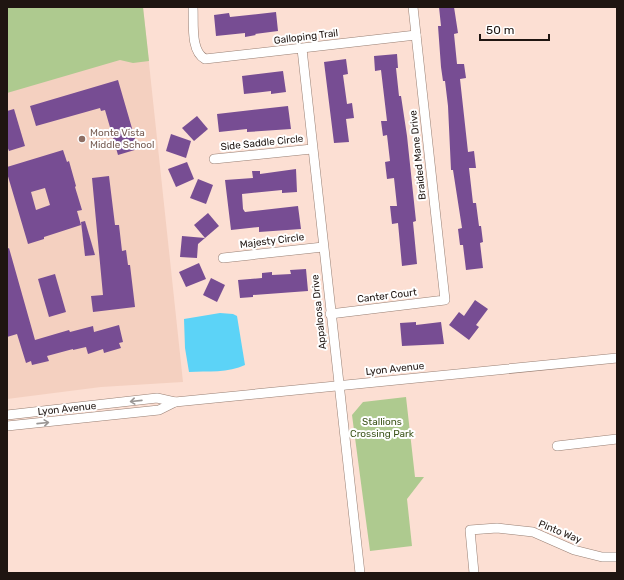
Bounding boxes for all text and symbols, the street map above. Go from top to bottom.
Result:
scale bar [480,16,549,42]
text: 50 m [486,23,514,37]
street label: Galloping Trail [273,27,339,47]
street label: Braided Mane Drive [407,109,429,200]
place label: Monte Vista Middle School [90,127,154,151]
street label: Side Saddle Circle [220,133,304,153]
marker: Monte Vista Middle School [77,134,87,144]
street label: Majesty Circle [239,231,305,251]
street label: Appaloosa Drive [309,274,329,350]
street label: Canter Court [357,286,418,306]
street label: Lyon Avenue [365,360,425,378]
one-way arrow [130,397,143,404]
street label: Lyon Avenue [37,400,97,418]
park label: Stallions Crossing Park [350,416,415,440]
one-way arrow [36,419,49,426]
street label: Pinto Way [537,518,584,546]

